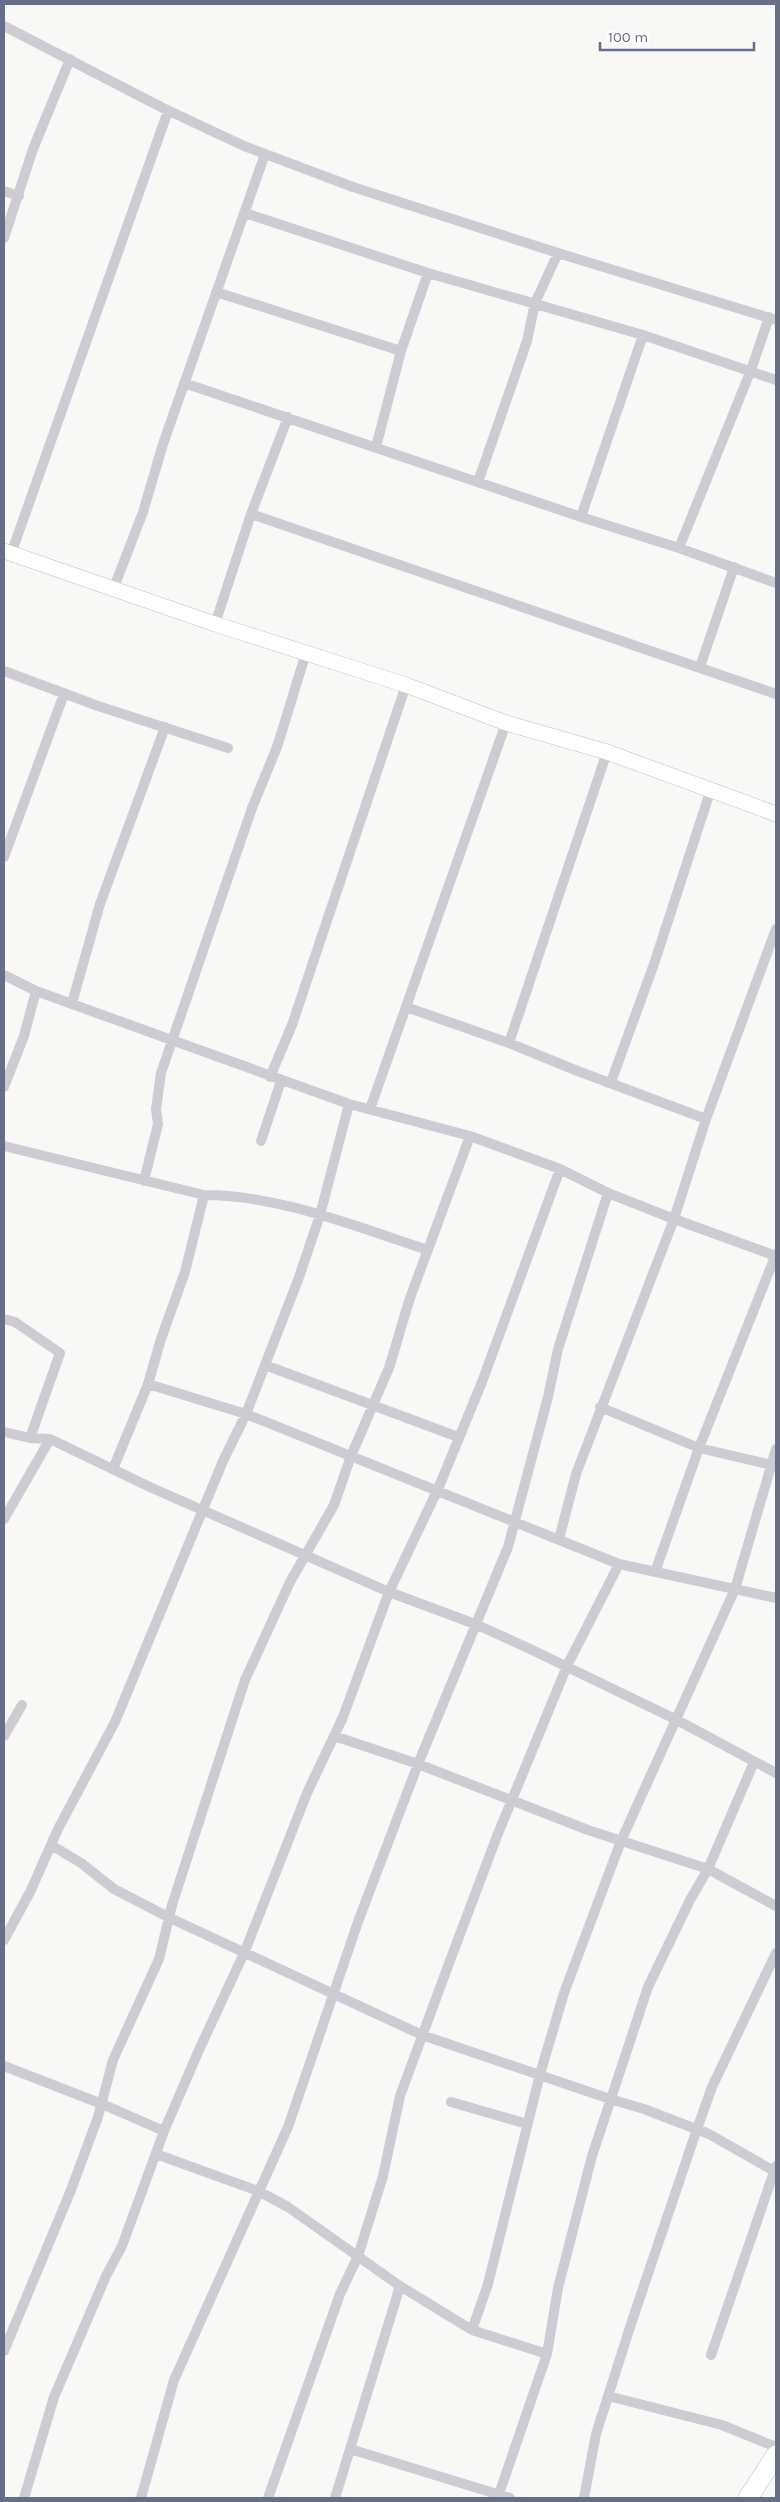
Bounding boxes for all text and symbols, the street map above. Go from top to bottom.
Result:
scale bar [600,20,754,52]
text: 100 m [608,28,648,46]

